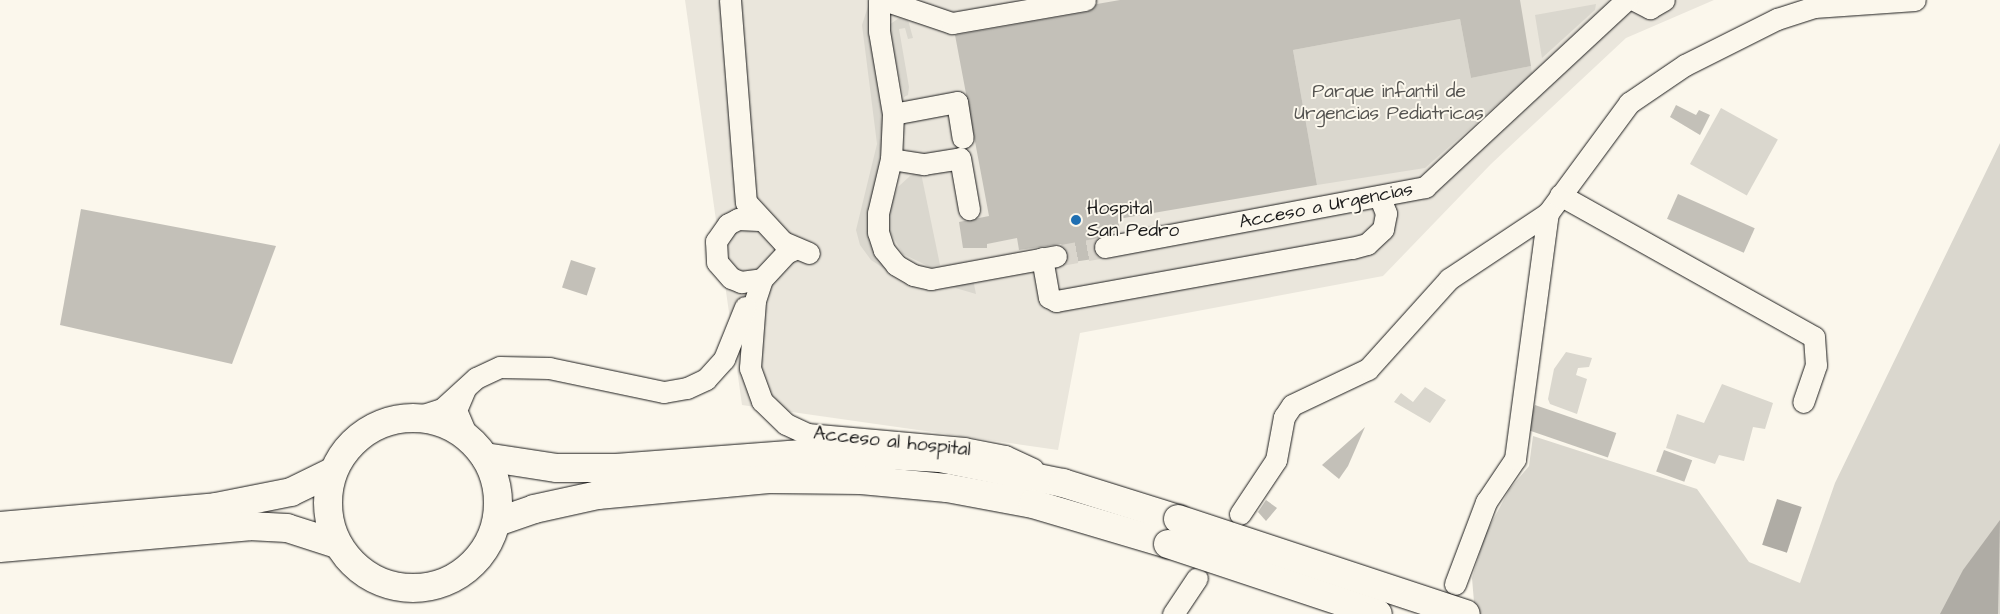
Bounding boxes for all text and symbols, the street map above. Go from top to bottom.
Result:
park label: Parque infantil de Urgencias Pediatricas [1294,81,1484,125]
street label: Acceso a Urgencias [1237,178,1415,234]
place label: Hospital San Pedro [1087,198,1179,242]
marker: Hospital San Pedro [1069,213,1083,227]
street label: Acceso al hospital [812,422,972,462]

